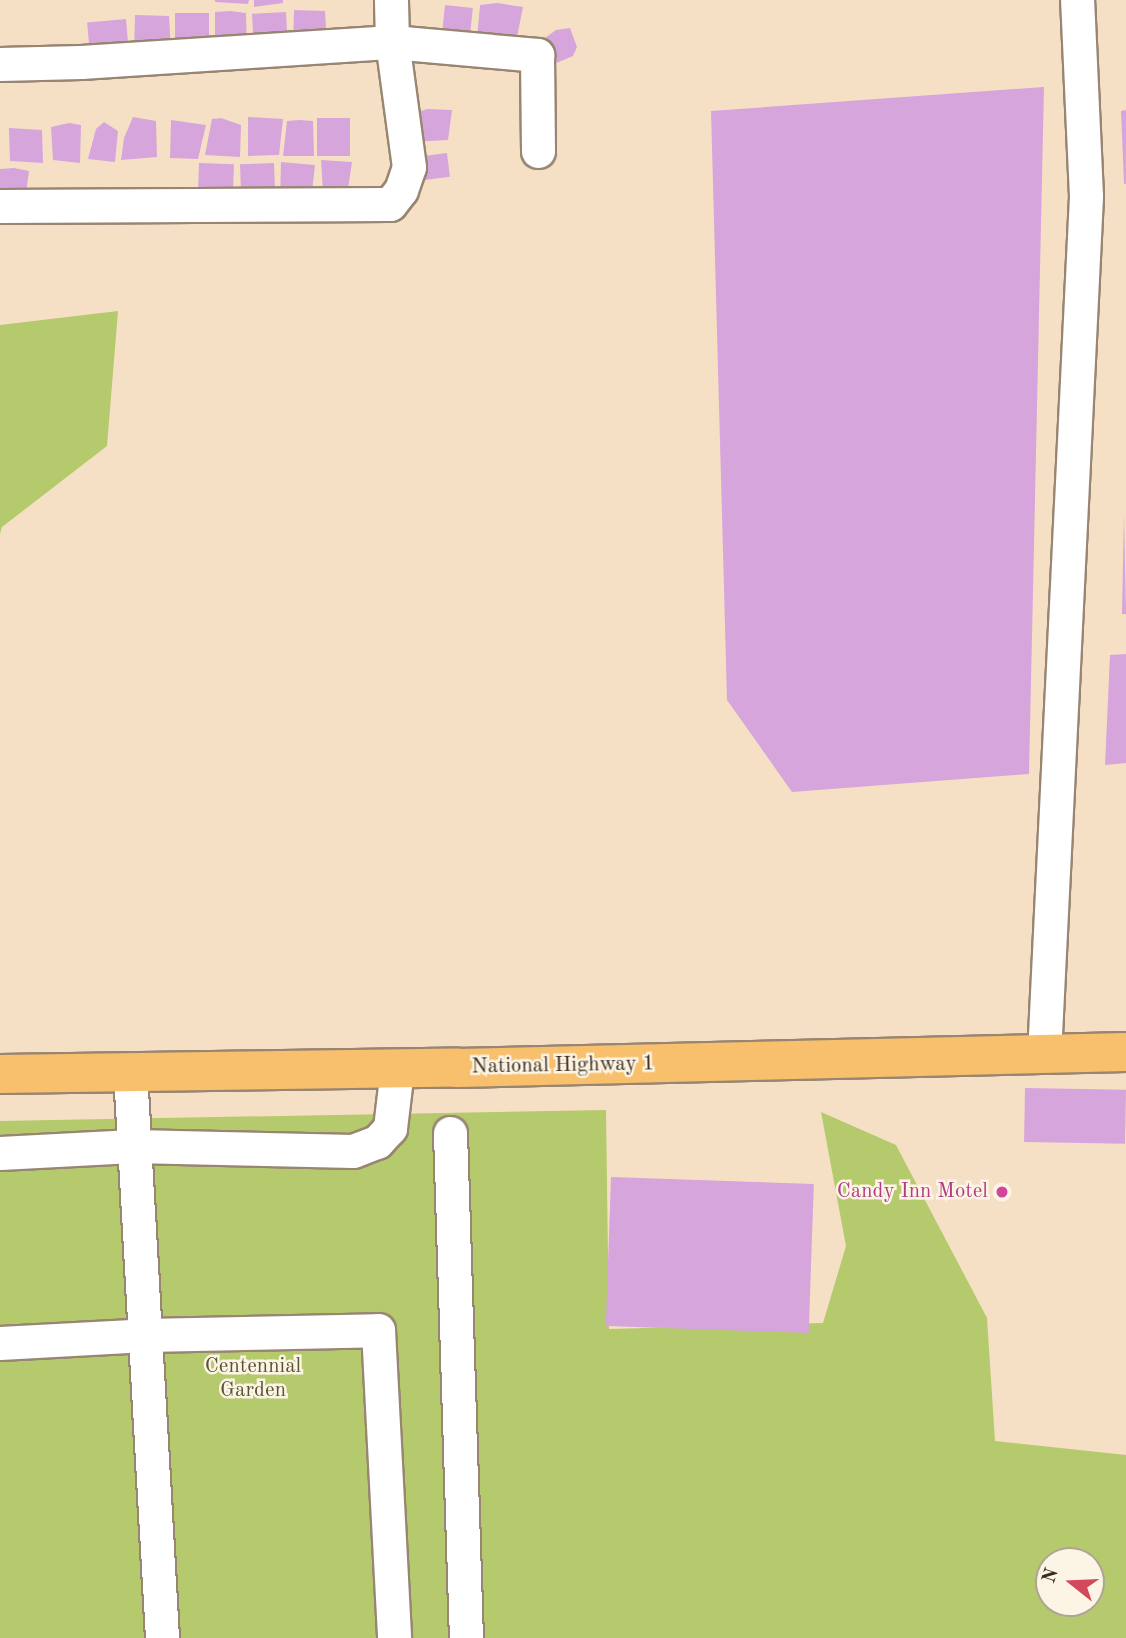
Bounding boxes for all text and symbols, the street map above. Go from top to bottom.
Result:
street label: National Highway 1 [471,1052,655,1080]
place label: Candy Inn Motel [837,1179,988,1205]
marker: Candy Inn Motel [994,1184,1010,1200]
park label: Centennial Garden [205,1354,301,1404]
north arrow [1035,1547,1105,1617]
text: N [1040,1566,1063,1586]

